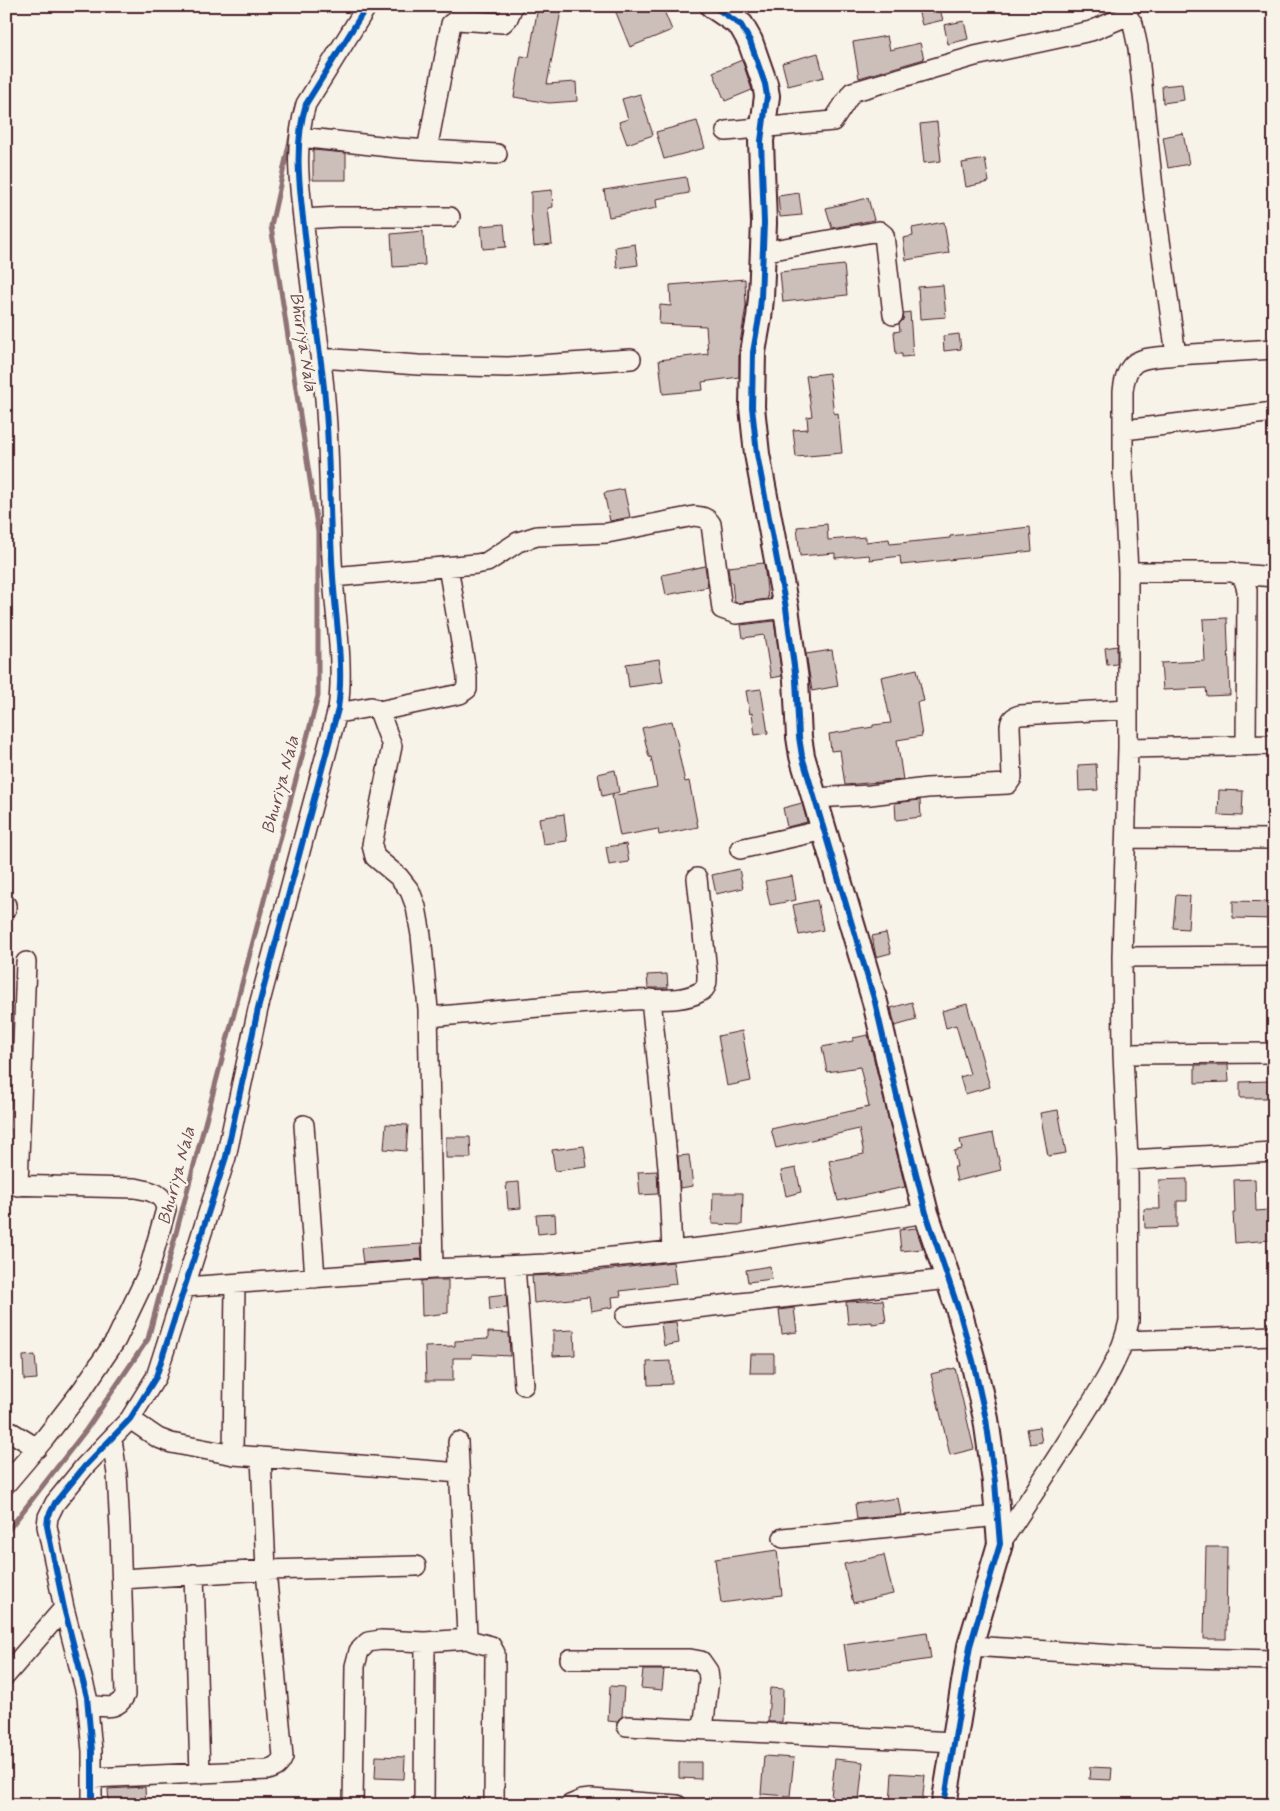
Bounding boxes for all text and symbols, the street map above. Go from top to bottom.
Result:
water label: Bhuriya Nala [283,291,323,394]
water label: Bhuriya Nala [256,733,306,837]
water label: Bhuriya Nala [152,1124,202,1228]

